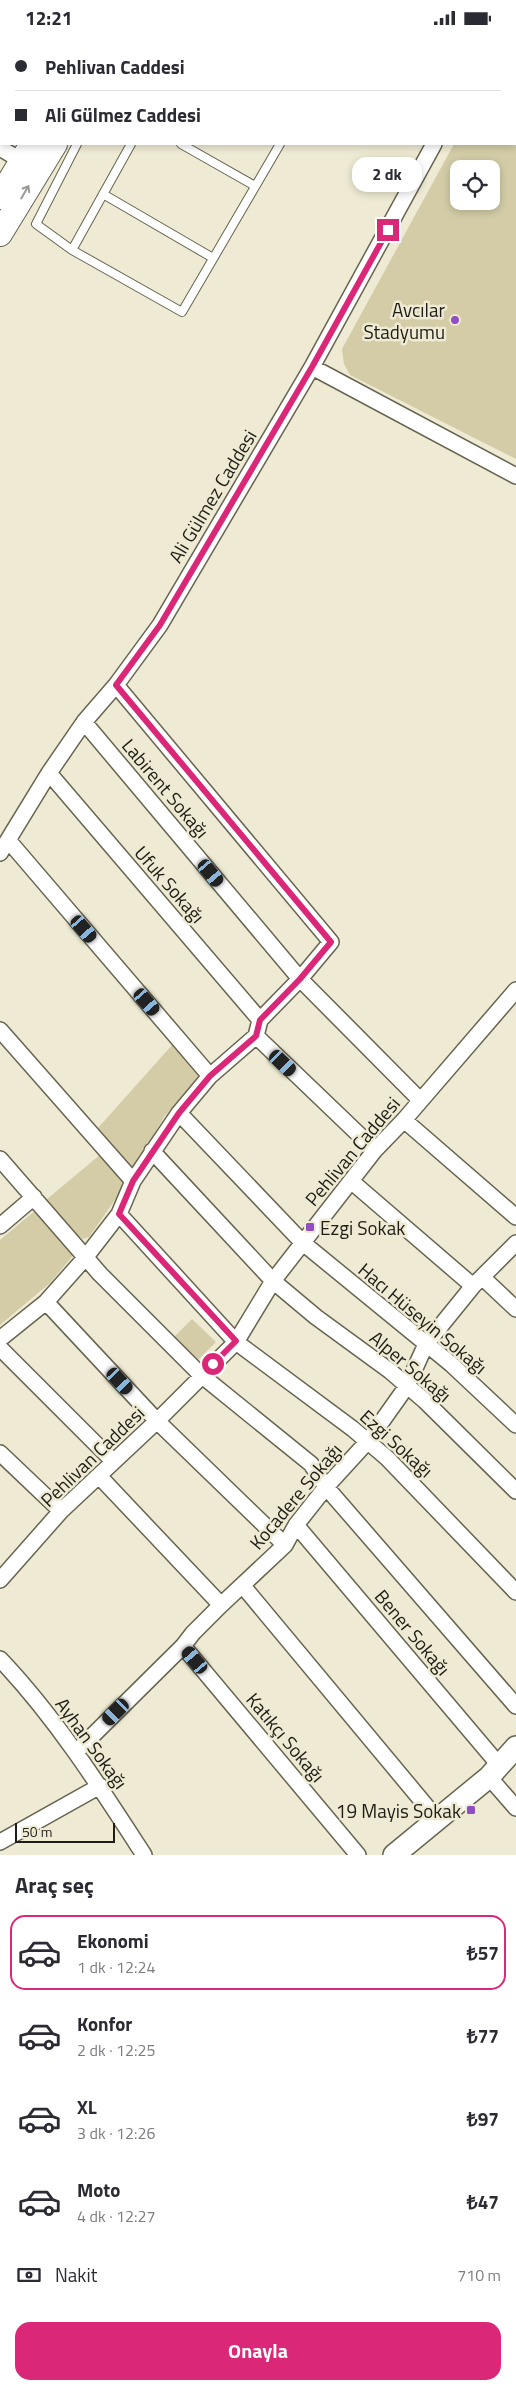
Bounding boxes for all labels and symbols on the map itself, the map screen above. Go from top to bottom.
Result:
callout: 2 dk [353,157,423,193]
one-way arrow [20,185,30,199]
route end [377,219,399,241]
place label: Avcılar Stadyumu [363,295,445,346]
marker: Avcılar Stadyumu [449,314,461,326]
street label: Ali Gülmez Caddesi [161,424,263,568]
street label: Labirent Sokağı [115,732,217,844]
street label: Ufuk Sokağı [128,839,212,929]
car [195,857,226,889]
car [68,913,99,945]
car [131,986,162,1018]
car [266,1047,299,1079]
street label: Pehlivan Caddesi [298,1090,406,1212]
place label: Ezgi Sokak [320,1213,405,1242]
marker: Ezgi Sokak [304,1221,316,1233]
street label: Hacı Hüseyin Sokağı [352,1255,494,1381]
street label: Alper Sokağı [364,1323,458,1409]
route start [202,1353,224,1375]
car [104,1365,135,1397]
street label: Pehlivan Caddesi [33,1399,151,1513]
street label: Ezgi Sokağı [354,1402,440,1484]
street label: Kocadere Sokağı [242,1437,348,1555]
street label: Bener Sokağı [368,1583,458,1681]
car [179,1644,210,1676]
street label: Katıkçı Sokağı [240,1686,332,1788]
street label: Ayhan Sokağı [49,1691,135,1795]
car [100,1696,131,1728]
place label: 19 Mayis Sokak [336,1796,461,1825]
marker: 19 Mayis Sokak [465,1804,477,1816]
scale bar [15,1820,115,1843]

